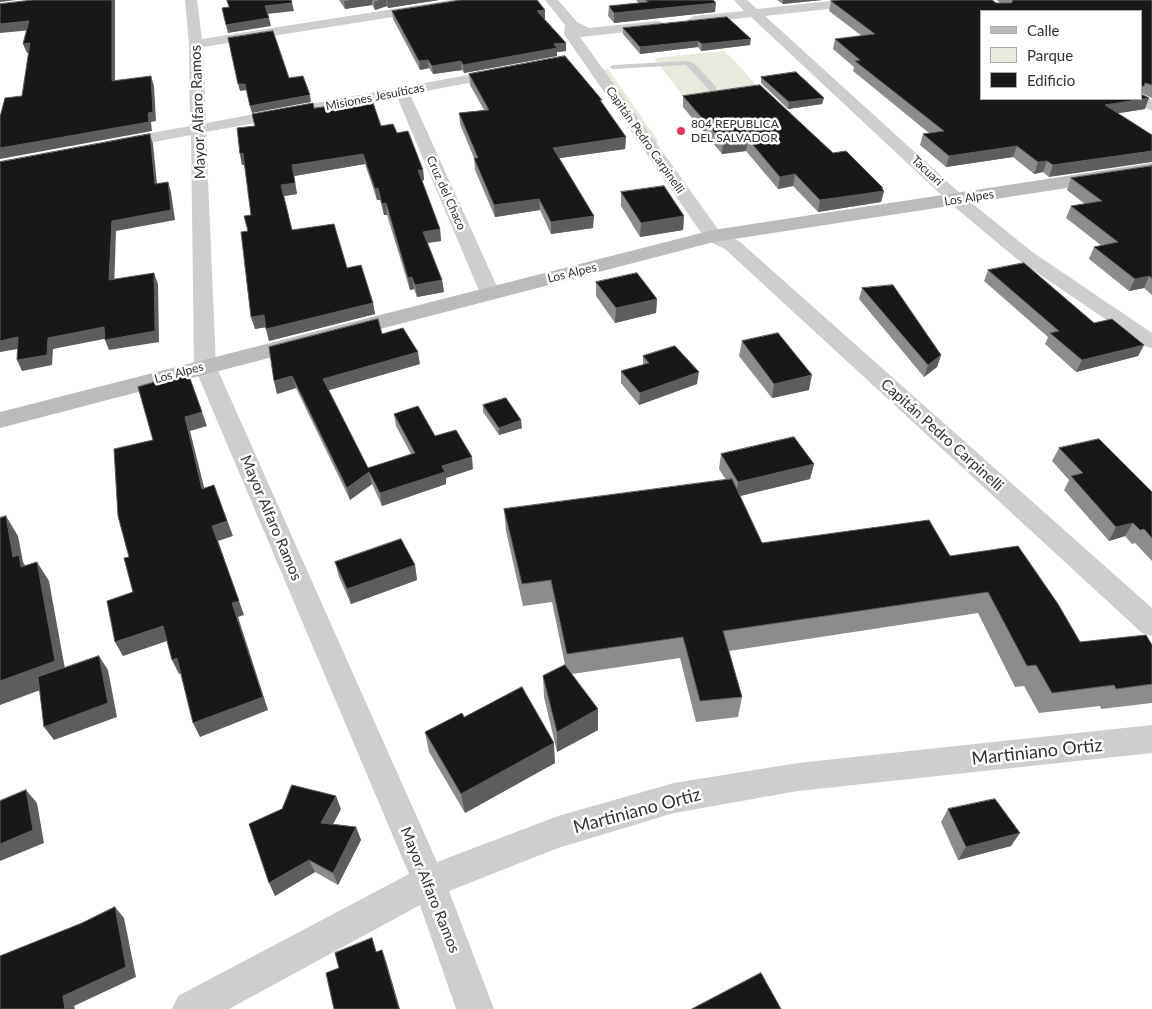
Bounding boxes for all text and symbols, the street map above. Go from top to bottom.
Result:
legend [980,10,1142,100]
text: Calle [1027,21,1059,39]
street label: Mayor Alfaro Ramos [187,45,209,179]
text: Parque [1027,46,1073,64]
text: Edificio [1027,71,1075,89]
street label: Misiones Jesuíticas [324,80,426,114]
street label: Capitán Pedro Carpinelli [603,84,687,196]
place label: 804 REPUBLICA DEL SALVADOR [691,117,779,145]
marker: 804 REPUBLICA DEL SALVADOR [675,125,687,137]
street label: Tacuari [908,153,946,189]
street label: Cruz del Chaco [423,154,469,232]
street label: Los Alpes [943,187,995,209]
street label: Los Alpes [546,260,598,286]
street label: Los Alpes [153,360,205,386]
street label: Capitán Pedro Carpinelli [877,375,1007,495]
street label: Mayor Alfaro Ramos [236,453,306,583]
street label: Martiniano Ortiz [971,734,1103,770]
street label: Martiniano Ortiz [571,784,703,838]
street label: Mayor Alfaro Ramos [397,824,463,956]

